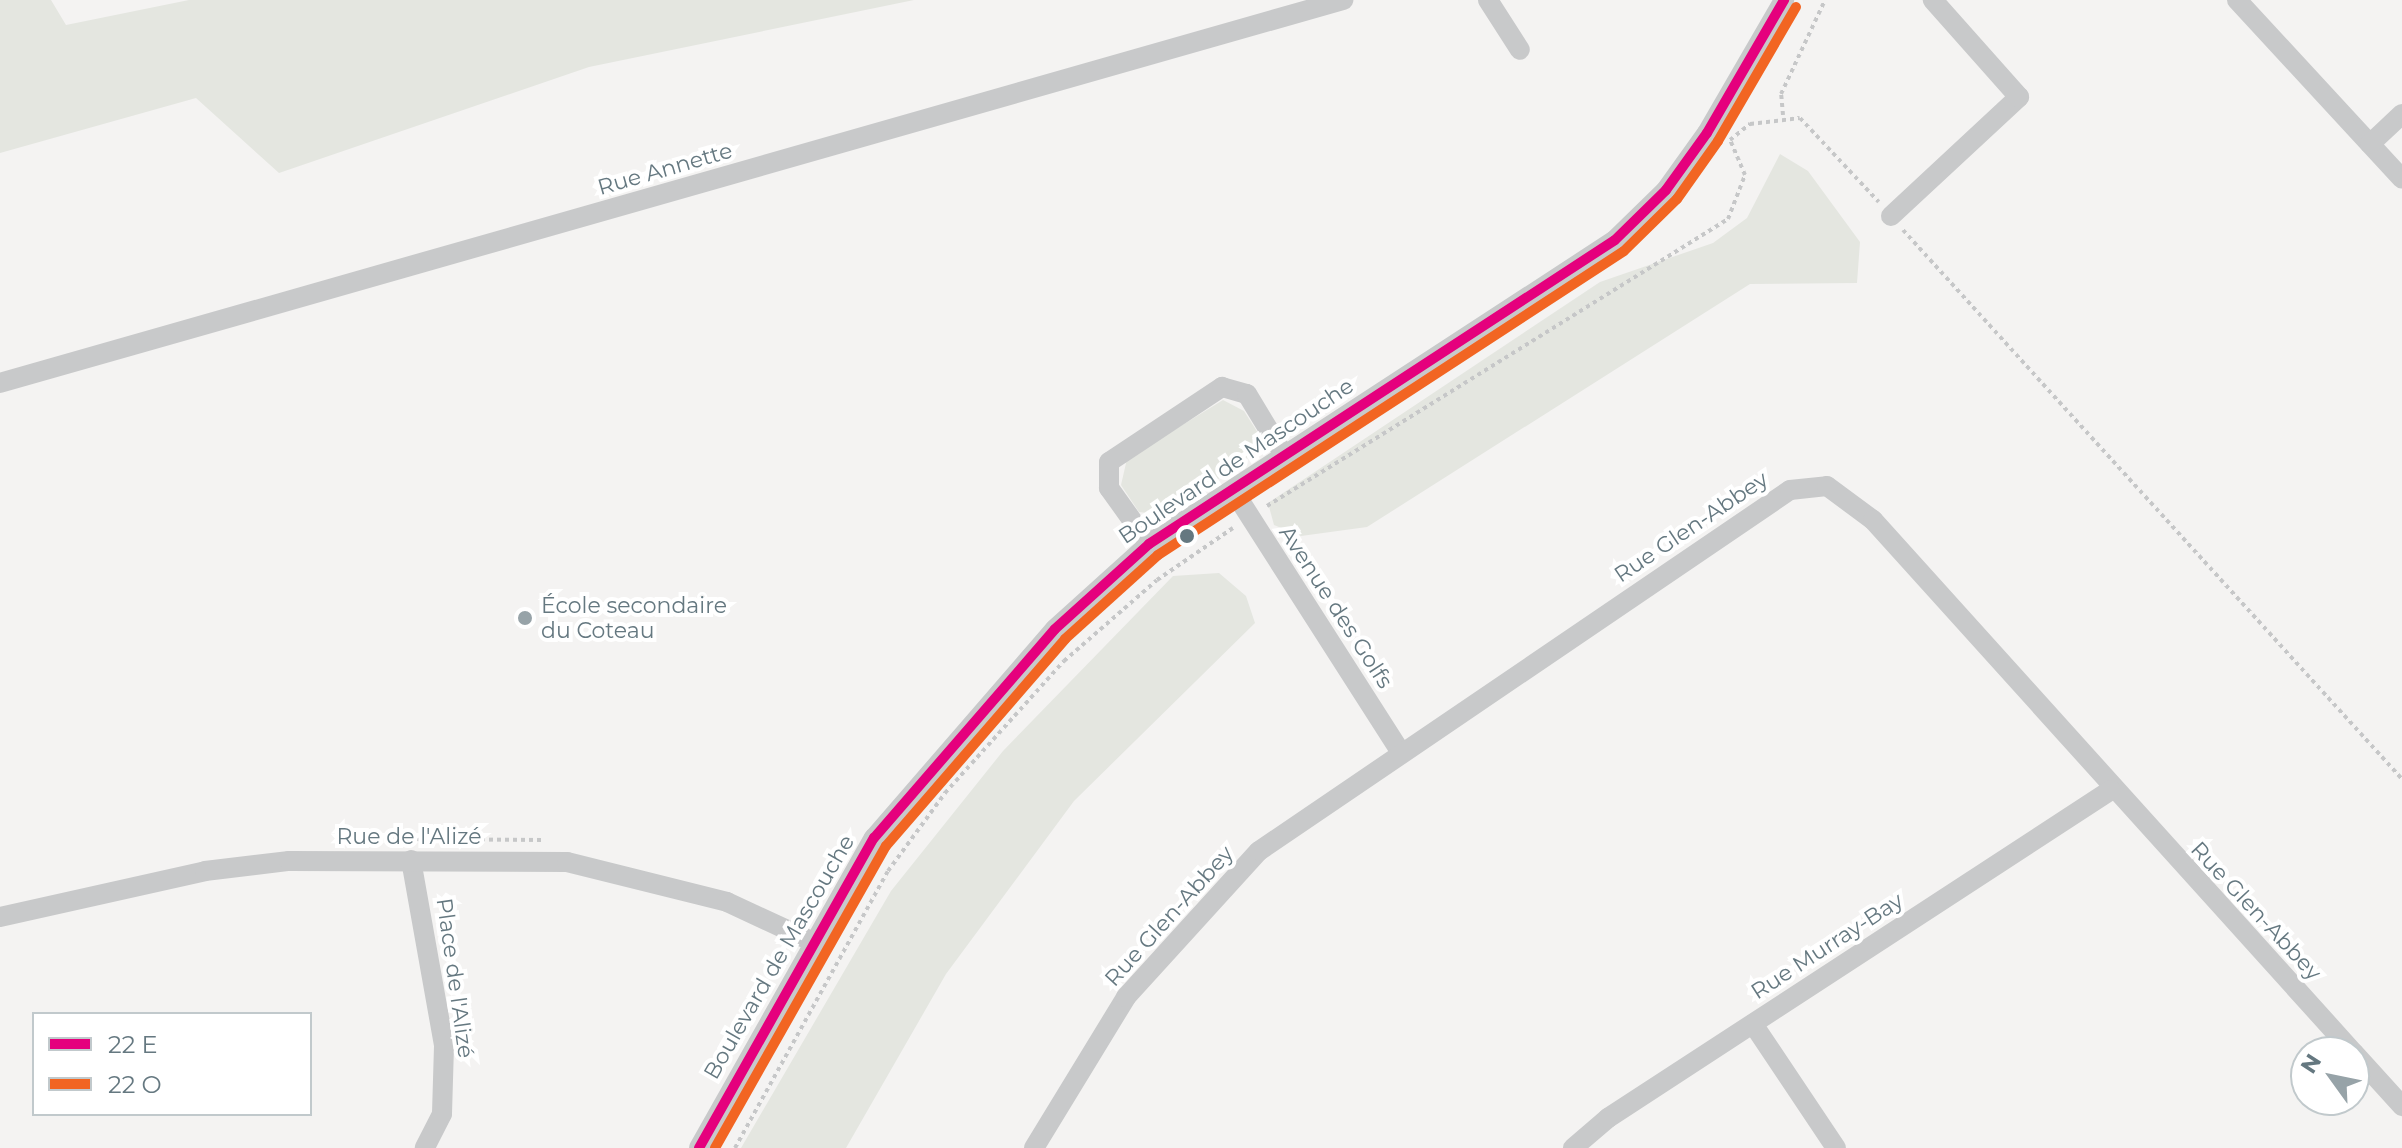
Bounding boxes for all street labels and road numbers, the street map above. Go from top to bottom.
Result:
street label: Rue Annette [595,137,735,201]
street label: Boulevard de Mascouche [1114,372,1358,550]
street label: Rue Glen-Abbey [1609,466,1773,588]
street label: Avenue des Golfs [1274,521,1398,693]
street label: Rue de l'Alizé [336,824,482,850]
street label: Boulevard de Mascouche [698,830,860,1084]
street label: Rue Glen-Abbey [2185,836,2327,986]
street label: Rue Glen-Abbey [1099,840,1239,992]
street label: Rue Murray-Bay [1746,887,1908,1005]
street label: Place de l'Alizé [431,896,479,1060]

